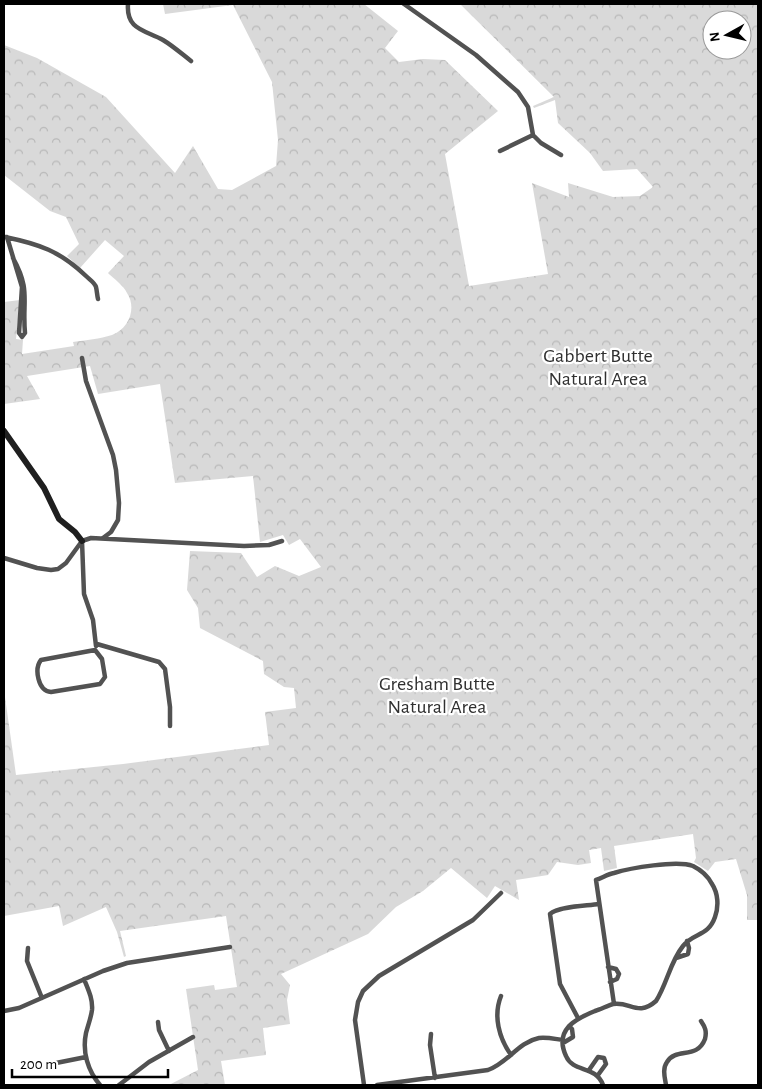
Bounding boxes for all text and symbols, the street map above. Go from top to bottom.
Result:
north arrow [702,10,752,60]
text: N [708,31,723,42]
park label: Gabbert Butte Natural Area [543,346,653,389]
park label: Gresham Butte Natural Area [379,674,495,717]
scale bar [12,1046,169,1078]
text: 200 m [20,1057,57,1072]

